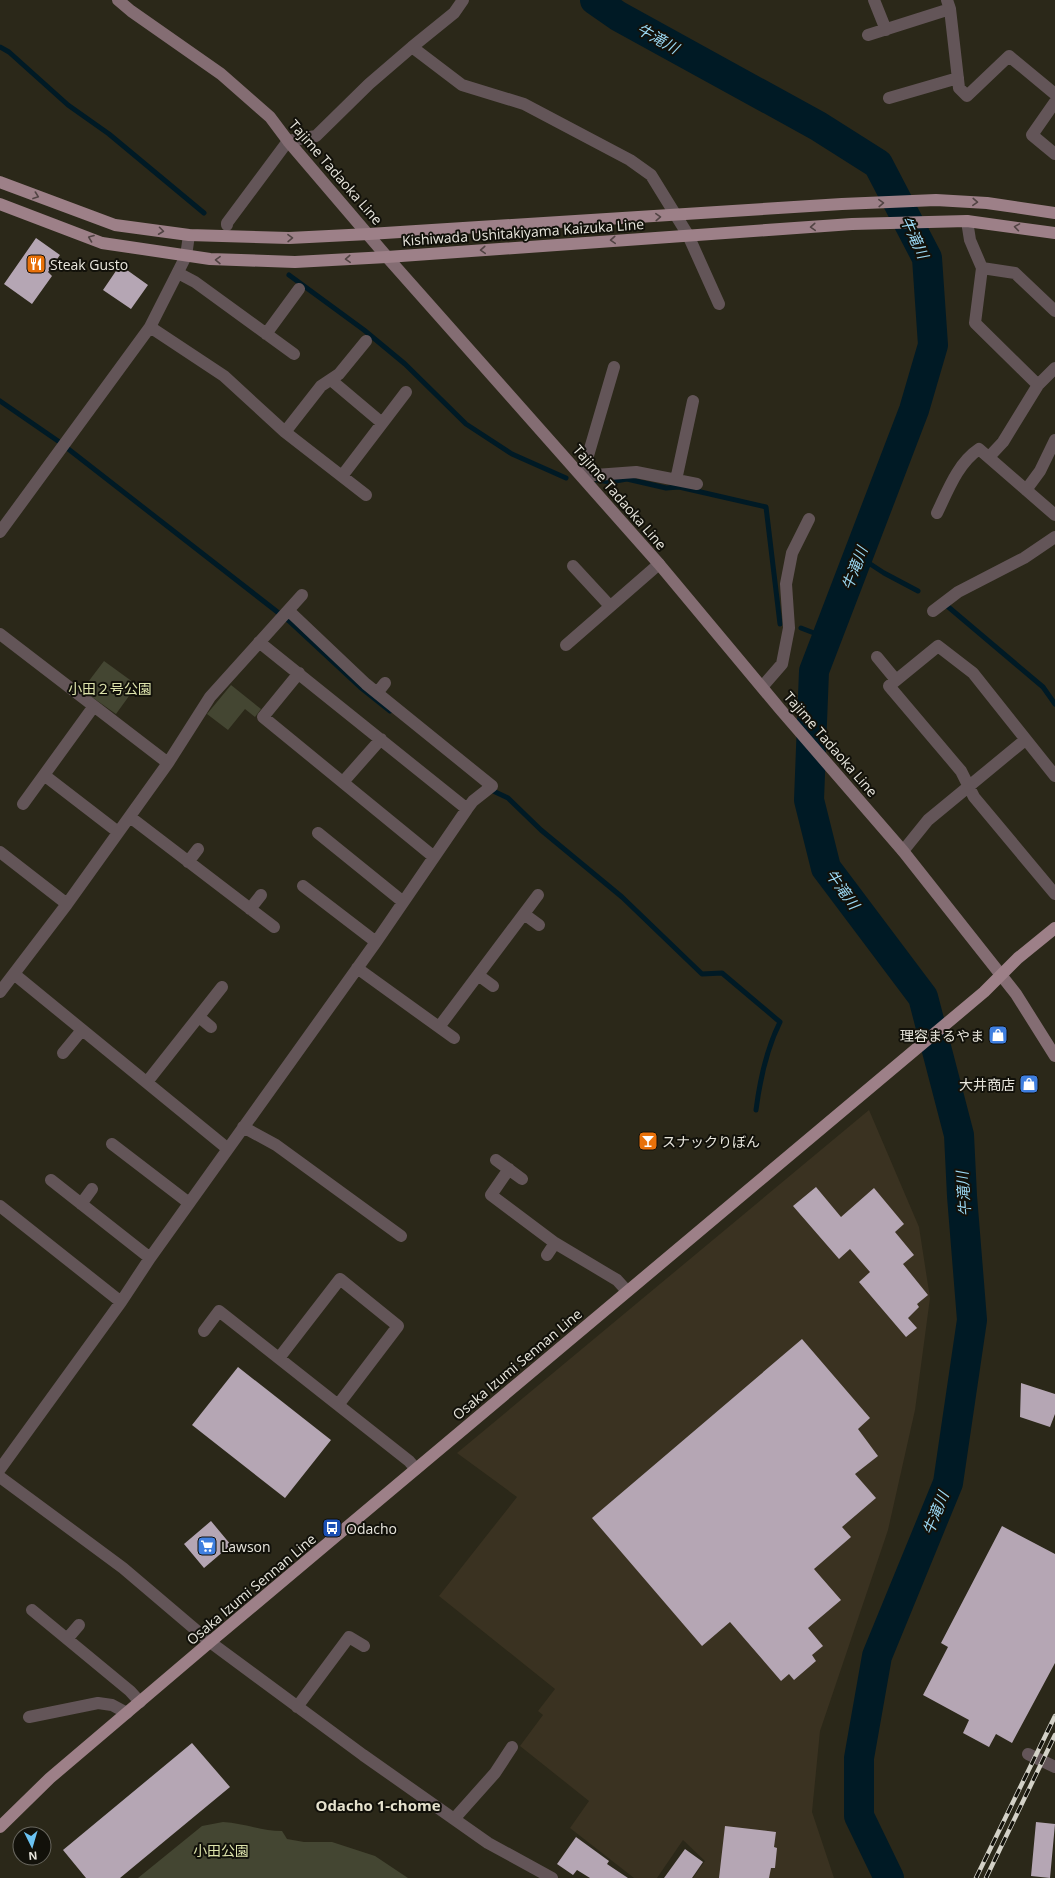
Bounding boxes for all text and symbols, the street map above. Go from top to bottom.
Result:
water label: 牛滝川 [633,18,684,59]
street label: Tajime Tadaoka Line [285,115,387,229]
one-way arrow [33,192,40,200]
one-way arrow [878,198,884,207]
one-way arrow [972,198,978,207]
water label: 牛滝川 [896,212,934,263]
one-way arrow [655,213,661,221]
street label: Kishiwada Ushitakiyama Kaizuka Line [401,214,645,250]
one-way arrow [810,222,816,231]
one-way arrow [1013,223,1020,232]
one-way arrow [158,226,164,235]
one-way arrow [287,234,293,242]
one-way arrow [87,235,94,243]
one-way arrow [610,236,616,245]
one-way arrow [480,245,487,254]
restaurant icon: Steak Gusto [25,253,47,275]
one-way arrow [345,254,351,263]
place label: Steak Gusto [50,255,128,274]
one-way arrow [215,255,221,264]
street label: Tajime Tadaoka Line [569,440,671,554]
water label: 牛滝川 [837,542,872,593]
park label: 小田２号公園 [68,679,152,698]
street label: Tajime Tadaoka Line [780,687,882,801]
water label: 牛滝川 [822,865,865,915]
shop icon: 理容まるやま [987,1024,1009,1046]
place label: 理容まるやま [900,1026,984,1045]
shop icon: 大井商店 [1018,1073,1040,1095]
place label: 大井商店 [959,1075,1015,1094]
bar icon: スナックりぼん [637,1130,659,1152]
place label: スナックりぼん [662,1132,760,1151]
water label: 牛滝川 [951,1169,975,1217]
street label: Osaka Izumi Sennan Line [448,1304,586,1424]
water label: 牛滝川 [917,1487,953,1538]
bus stop icon: Odacho [321,1517,343,1539]
place label: Odacho [346,1519,397,1538]
street label: Osaka Izumi Sennan Line [182,1529,320,1649]
supermarket icon: Lawson [196,1535,218,1557]
place label: Lawson [221,1537,271,1556]
district label: Odacho 1-chome [315,1795,441,1815]
north arrow [12,1826,52,1866]
park label: 小田公園 [193,1841,249,1860]
text: N [28,1849,38,1864]

